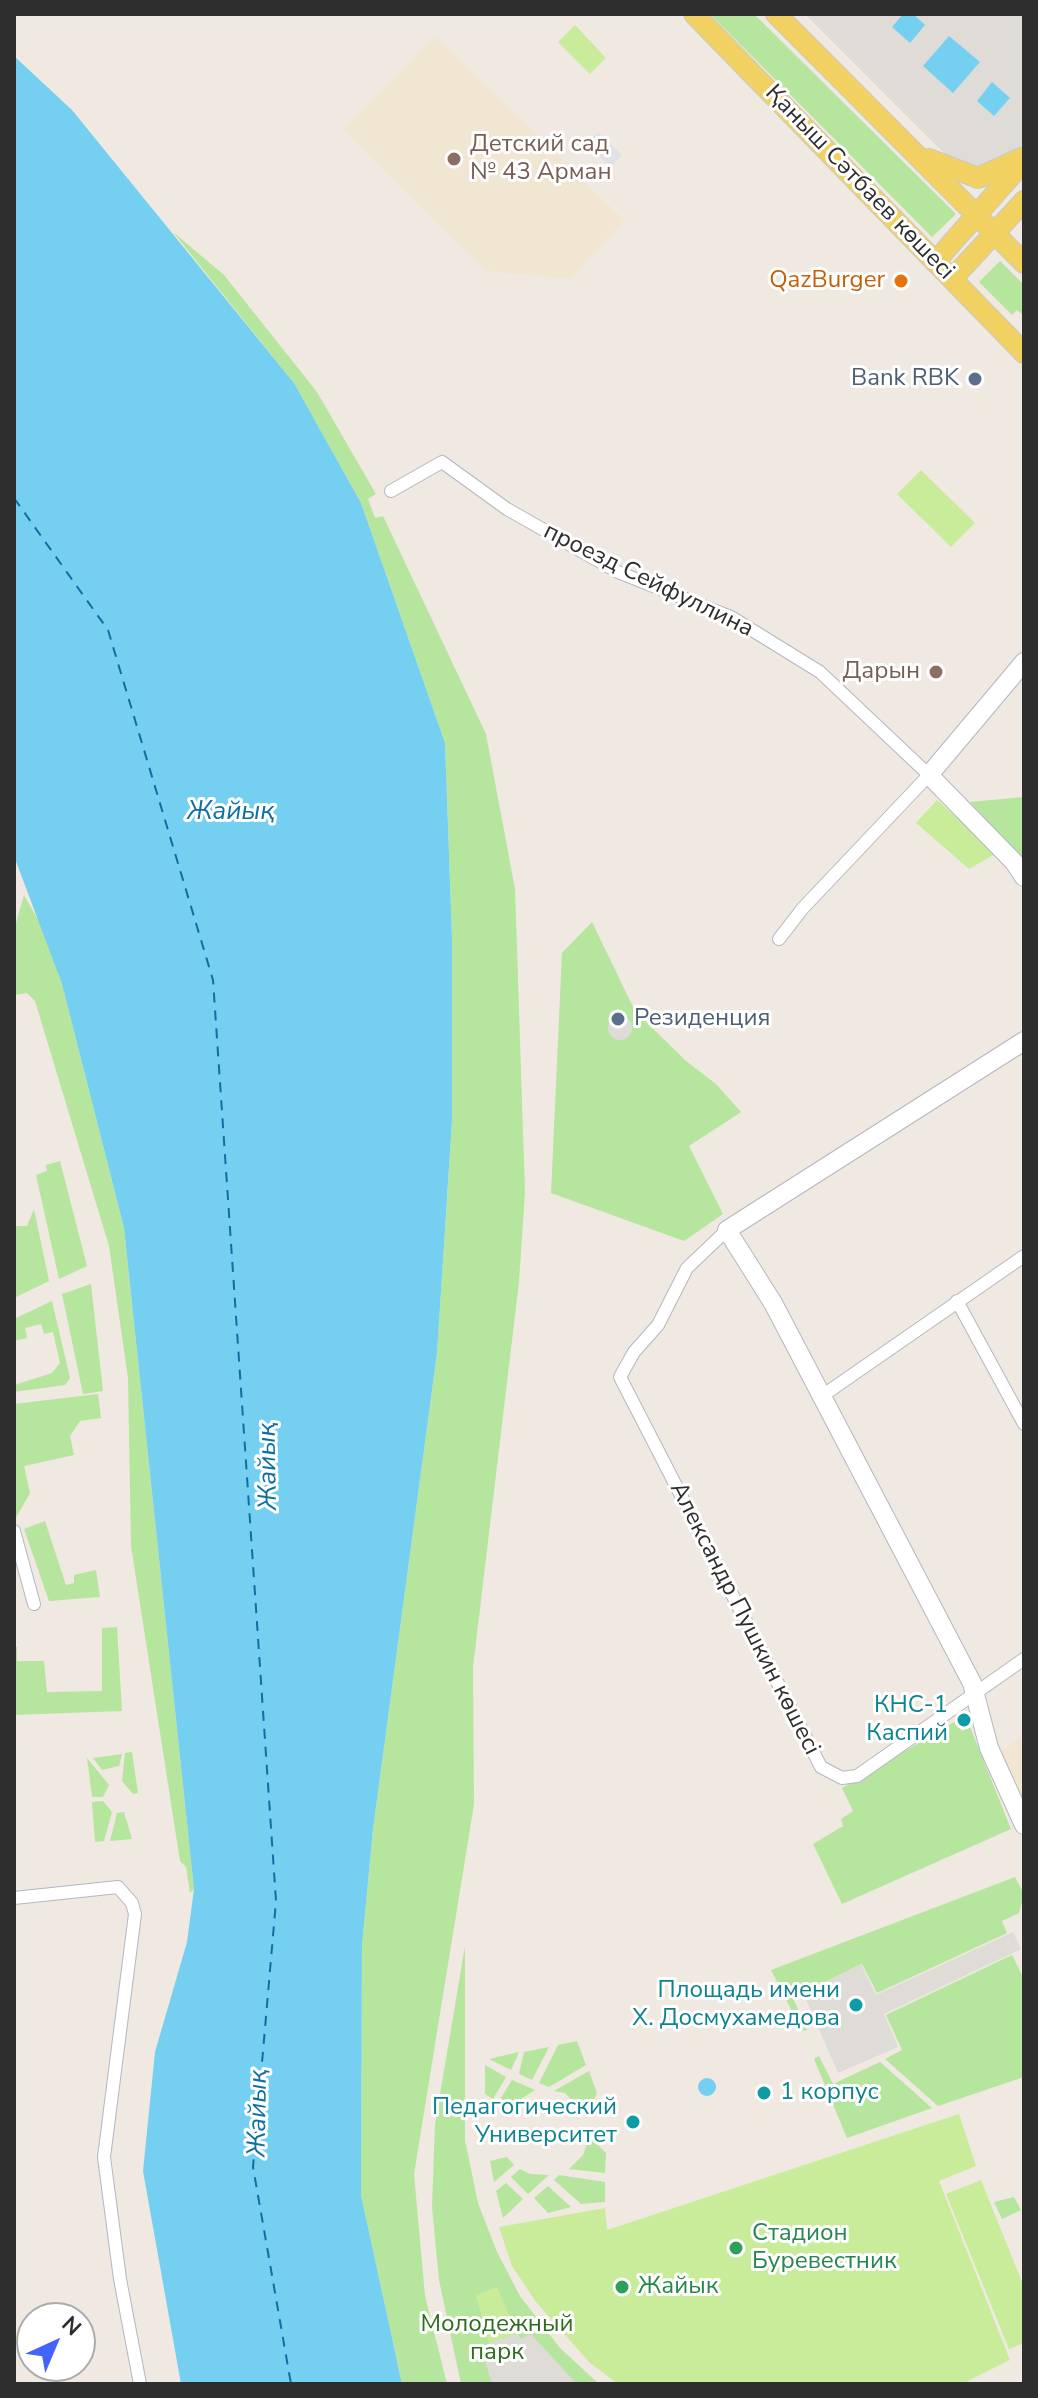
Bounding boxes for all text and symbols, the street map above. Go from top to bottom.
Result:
street label: Қаныш Сәтбаев көшесі [758,80,960,286]
place label: Детский сад № 43 Арман [470,131,612,187]
marker: Детский сад № 43 Арман [445,150,463,168]
place label: QazBurger [769,267,885,295]
marker: QazBurger [892,272,910,290]
place label: Bank RBK [851,365,959,393]
marker: Bank RBK [966,370,984,388]
street label: проезд Сейфуллина [538,518,758,644]
place label: Дарын [843,658,920,686]
marker: Дарын [927,663,945,681]
water label: Жайық [187,797,275,829]
place label: Резиденция [634,1005,770,1033]
marker: Резиденция [609,1010,627,1028]
water label: Жайық [253,1422,285,1510]
street label: Александр Пушкин көшесі [663,1478,825,1760]
place label: КНС-1 Каспий [866,1692,948,1748]
marker: КНС-1 Каспий [955,1711,973,1729]
place label: Площадь имени Х. Досмухамедова [632,1977,840,2033]
marker: Площадь имени Х. Досмухамедова [847,1996,865,2014]
water label: Жайық [243,2069,275,2157]
place label: 1 корпус [780,2079,879,2107]
marker: 1 корпус [755,2084,773,2102]
place label: Педагогический Университет [432,2094,617,2150]
marker: Педагогический Университет [624,2113,642,2131]
place label: Стадион Буревестник [752,2220,897,2276]
marker: Стадион Буревестник [727,2239,745,2257]
place label: Жайык [638,2273,718,2301]
marker: Жайык [613,2278,631,2296]
north arrow [16,2302,96,2382]
text: N [55,2310,88,2343]
park label: Молодежный парк [421,2311,573,2367]

